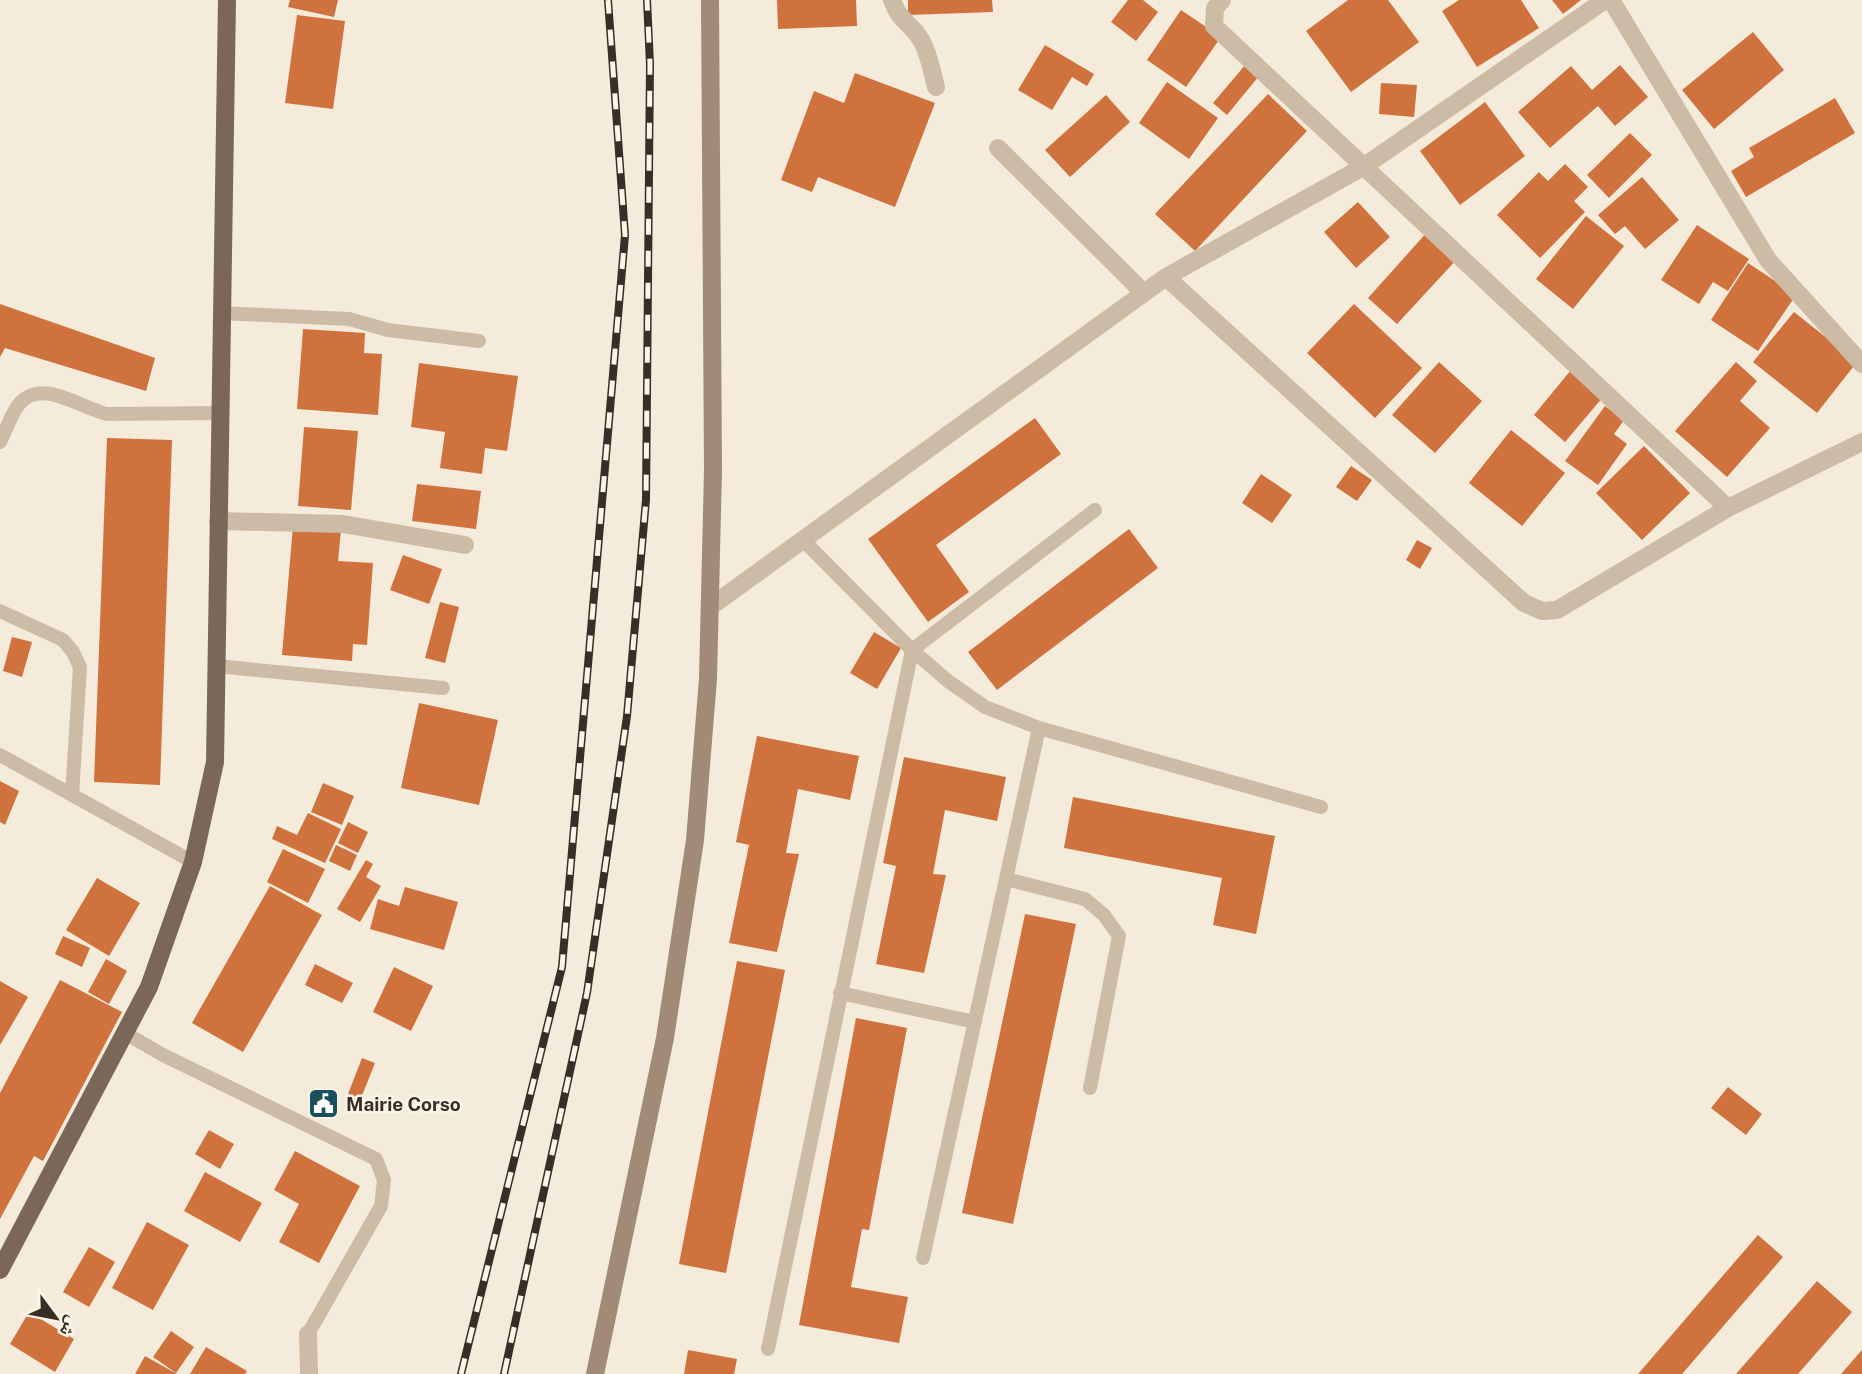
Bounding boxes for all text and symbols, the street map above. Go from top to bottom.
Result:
public building icon: Mairie Corso [306,1087,340,1121]
place label: Mairie Corso [346,1093,461,1115]
north arrow [21,1283,91,1353]
text: ش [55,1312,85,1341]

